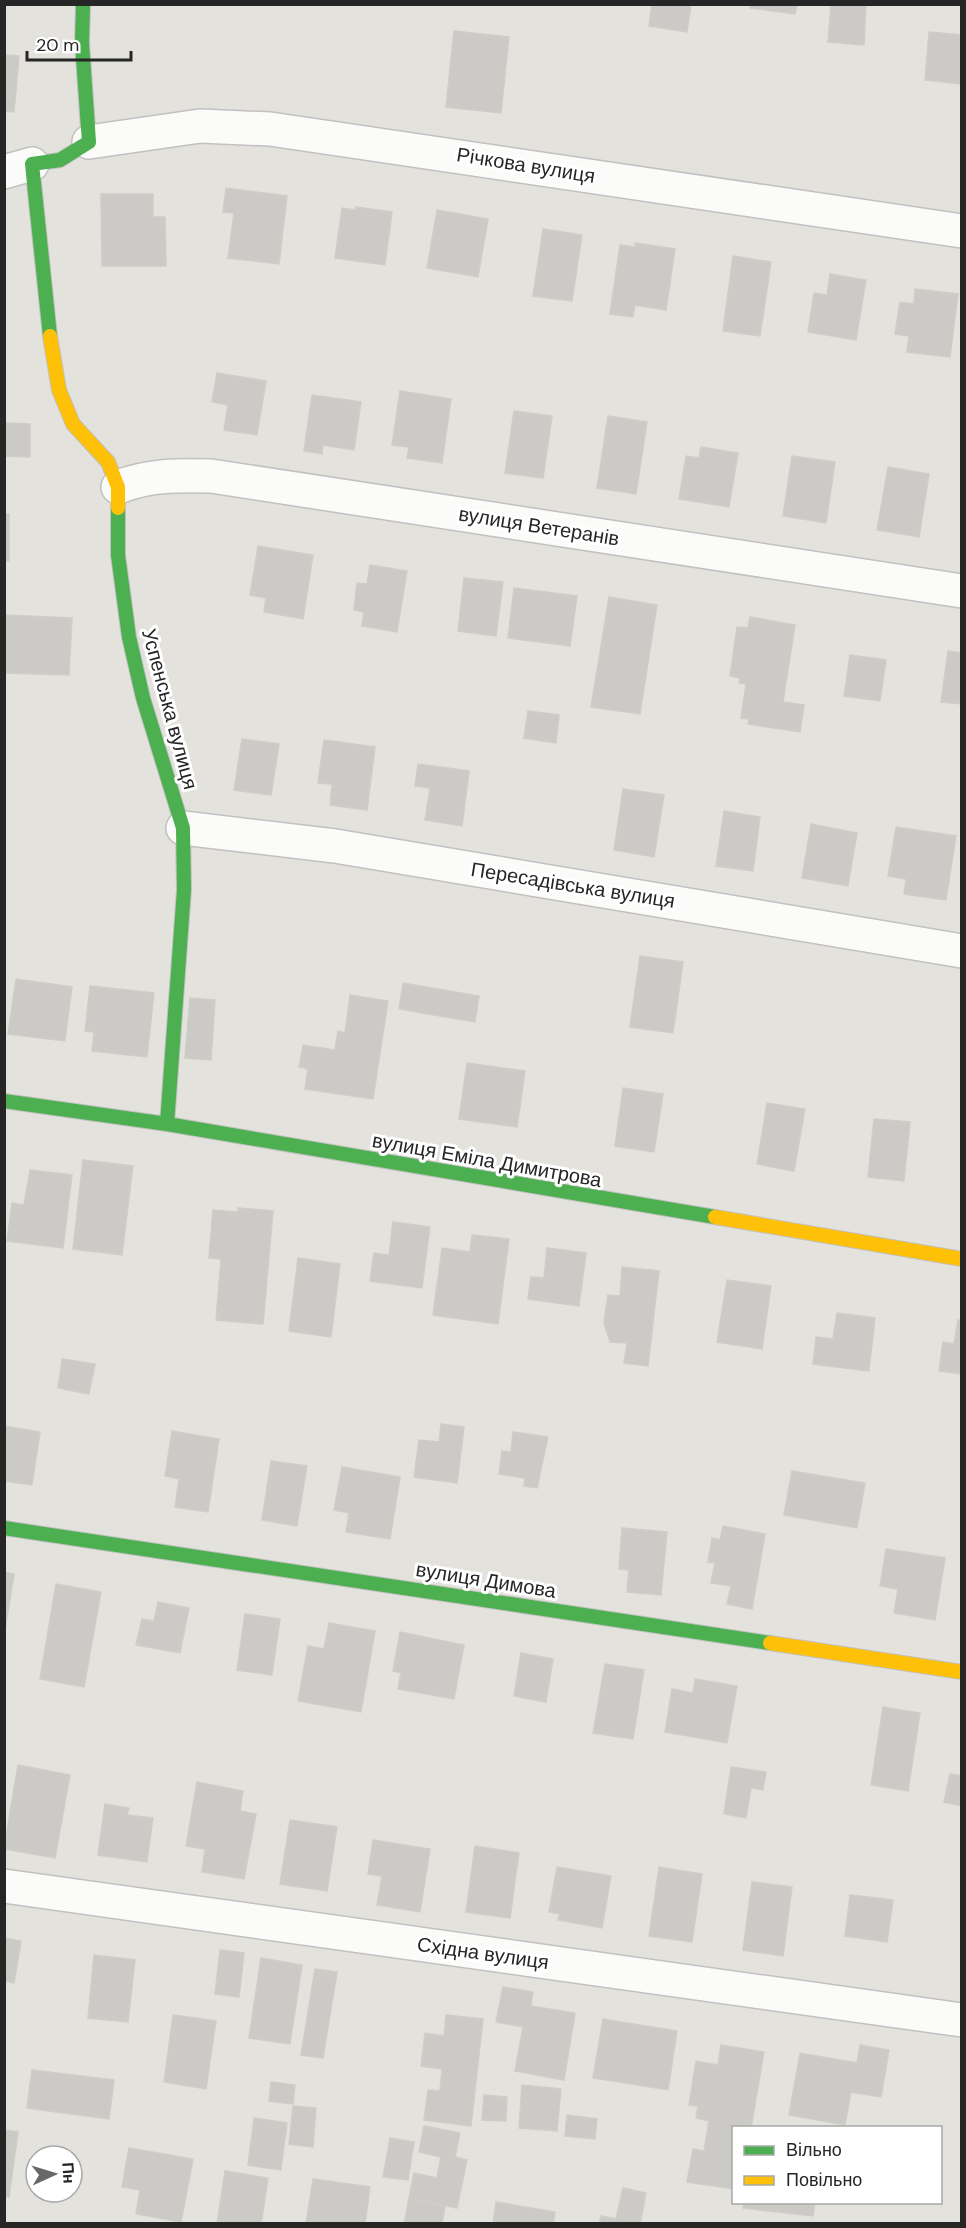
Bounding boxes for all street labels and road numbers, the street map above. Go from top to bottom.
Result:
street label: Річкова вулиця [455,141,597,189]
street label: вулиця Ветеранів [457,500,621,552]
street label: Успенська вулиця [136,626,204,792]
street label: Пересадівська вулиця [469,856,677,914]
street label: вулиця Еміла Димитрова [370,1127,605,1193]
street label: вулиця Димова [414,1556,559,1604]
street label: Східна вулиця [415,1931,551,1975]

